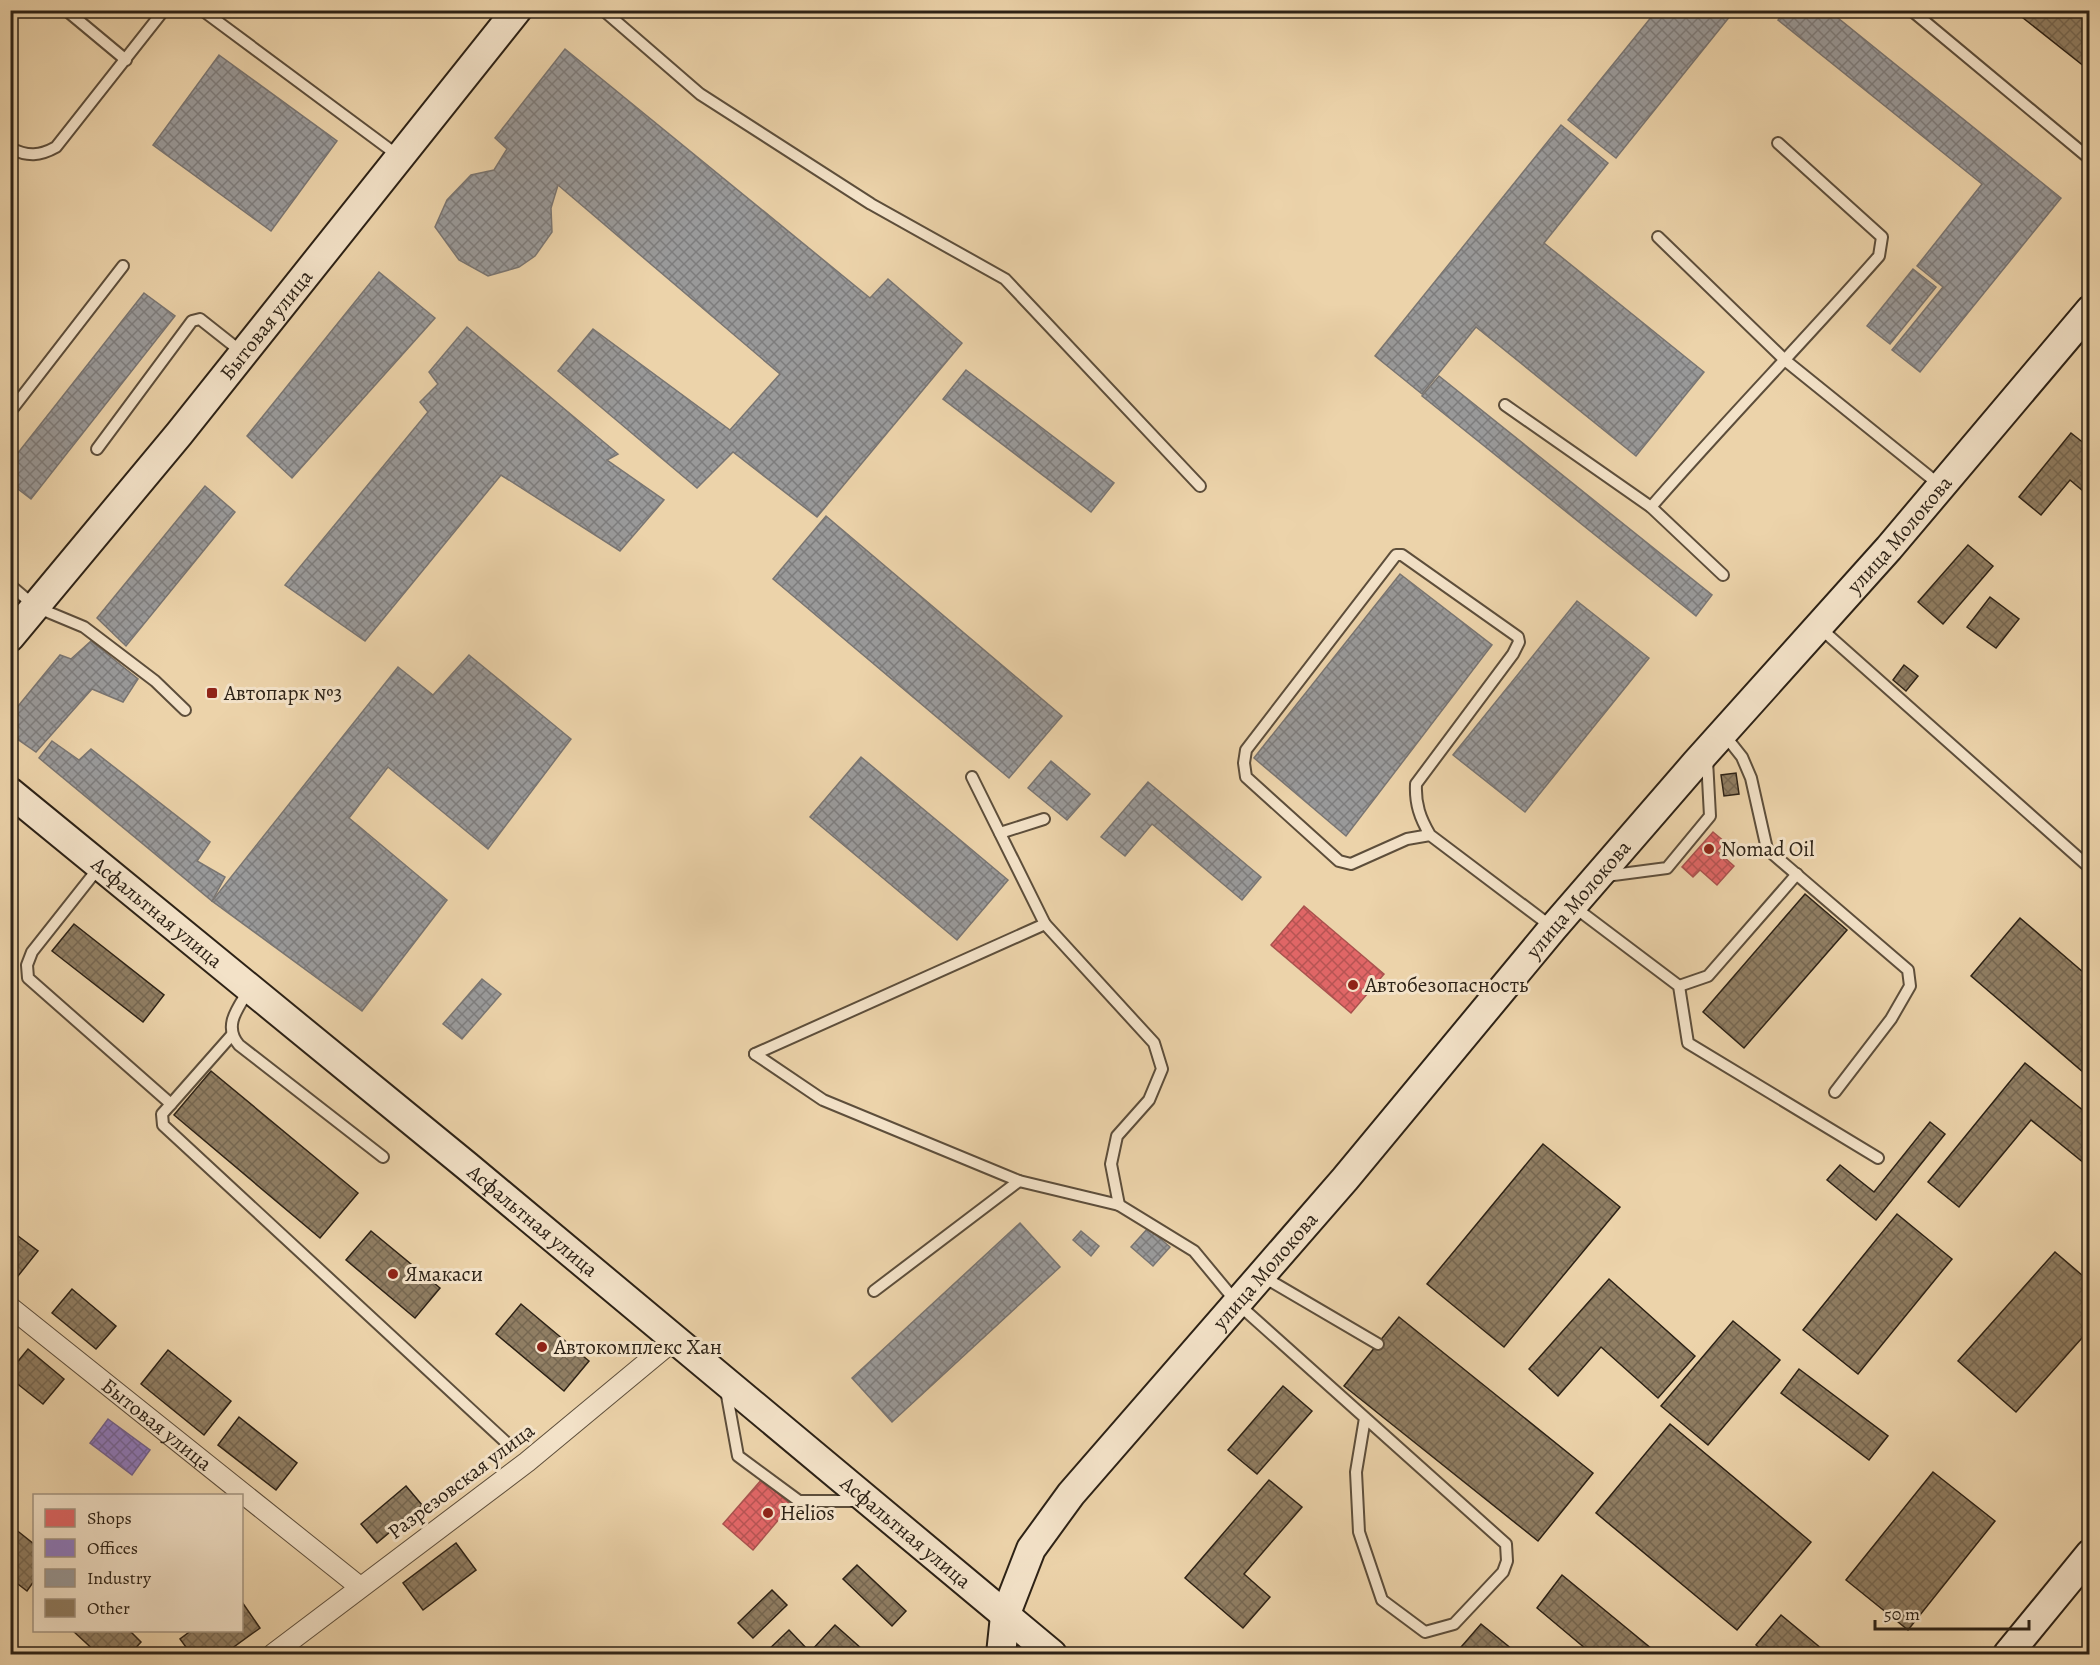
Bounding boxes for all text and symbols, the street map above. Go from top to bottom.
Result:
street label: Бытовая улица [213,263,319,386]
street label: улица Молокова [1840,469,1959,600]
place label: Автопарк №3 [223,679,342,707]
marker: Автопарк №3 [205,686,219,700]
street label: улица Молокова [1519,834,1637,965]
place label: Nomad Oil [1721,835,1814,863]
marker: Nomad Oil [1702,842,1716,856]
street label: Асфальтная улица [85,850,229,975]
place label: Автобезопасность [1364,971,1528,999]
marker: Автобезопасность [1346,978,1360,992]
street label: Асфальтная улица [461,1157,604,1284]
street label: улица Молокова [1206,1206,1324,1336]
place label: Ямакаси [405,1260,483,1288]
marker: Ямакаси [386,1267,400,1281]
place label: Автокомплекс Хан [553,1333,722,1361]
marker: Автокомплекс Хан [535,1340,549,1354]
street label: Бытовая улица [96,1372,218,1477]
street label: Разрезовская улица [382,1416,540,1546]
street label: Асфальтная улица [834,1469,977,1595]
legend [33,1494,243,1632]
place label: Helios [780,1499,835,1527]
text: Shops [87,1506,132,1530]
marker: Helios [761,1506,775,1520]
text: Offices [87,1536,138,1560]
text: Industry [87,1566,152,1590]
scale bar [1875,1593,2030,1631]
text: Other [87,1596,130,1620]
text: 50 m [1884,1602,1920,1626]

